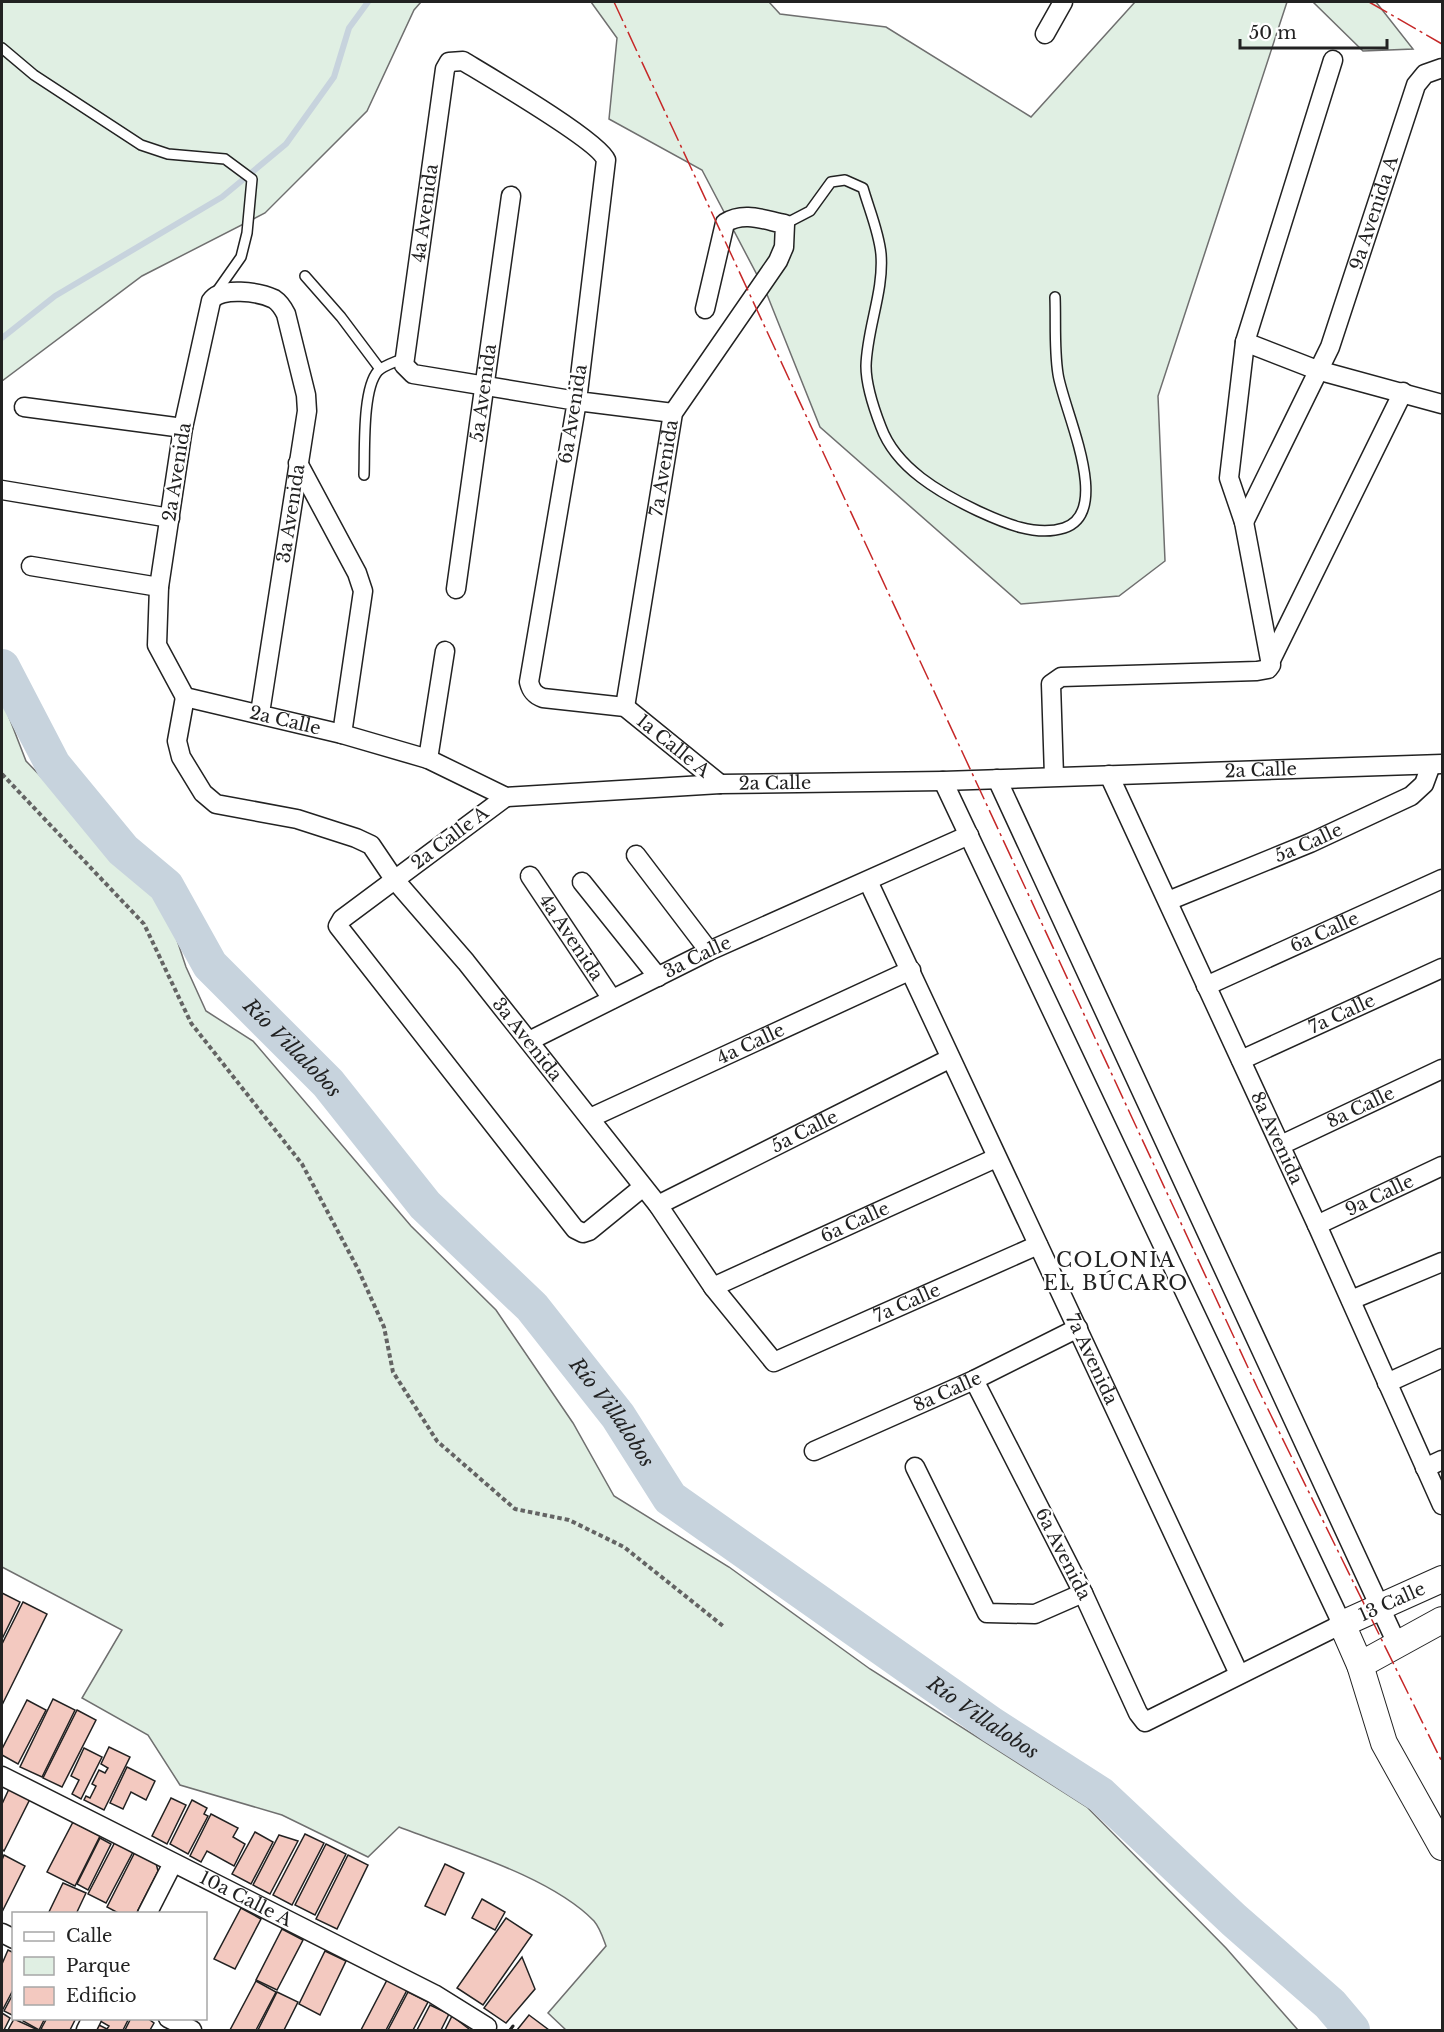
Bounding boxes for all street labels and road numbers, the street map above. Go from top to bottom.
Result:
street label: 9a Avenida A [1345,152,1403,273]
street label: 4a Avenida [407,162,443,264]
street label: 5a Avenida [466,342,501,443]
street label: 6a Avenida [554,363,592,465]
street label: 7a Avenida [645,418,683,518]
street label: 2a Avenida [158,421,196,523]
street label: 3a Avenida [273,462,310,564]
street label: 2a Calle [247,702,323,740]
street label: 1a Calle A [632,710,715,783]
street label: 2a Calle [1224,758,1297,782]
street label: 2a Calle [738,772,811,795]
street label: 2a Calle A [407,801,494,874]
street label: 5a Calle [1271,818,1346,867]
street label: 4a Avenida [534,890,608,985]
street label: 6a Calle [1287,907,1362,957]
street label: 3a Calle [660,932,734,983]
street label: 7a Calle [1305,989,1379,1038]
street label: 3a Avenida [488,993,567,1085]
street label: 4a Calle [713,1019,788,1069]
street label: 8a Calle [1323,1082,1398,1133]
street label: 8a Avenida [1246,1088,1308,1188]
street label: 5a Calle [768,1106,842,1157]
street label: 9a Calle [1342,1170,1417,1221]
street label: 6a Calle [817,1197,893,1247]
street label: 7a Calle [870,1279,944,1327]
street label: 7a Avenida [1061,1310,1122,1408]
street label: 8a Calle [910,1367,985,1417]
street label: 6a Avenida [1030,1504,1096,1604]
street label: 13 Calle [1355,1578,1429,1626]
street label: 10a Calle A [196,1866,297,1932]

